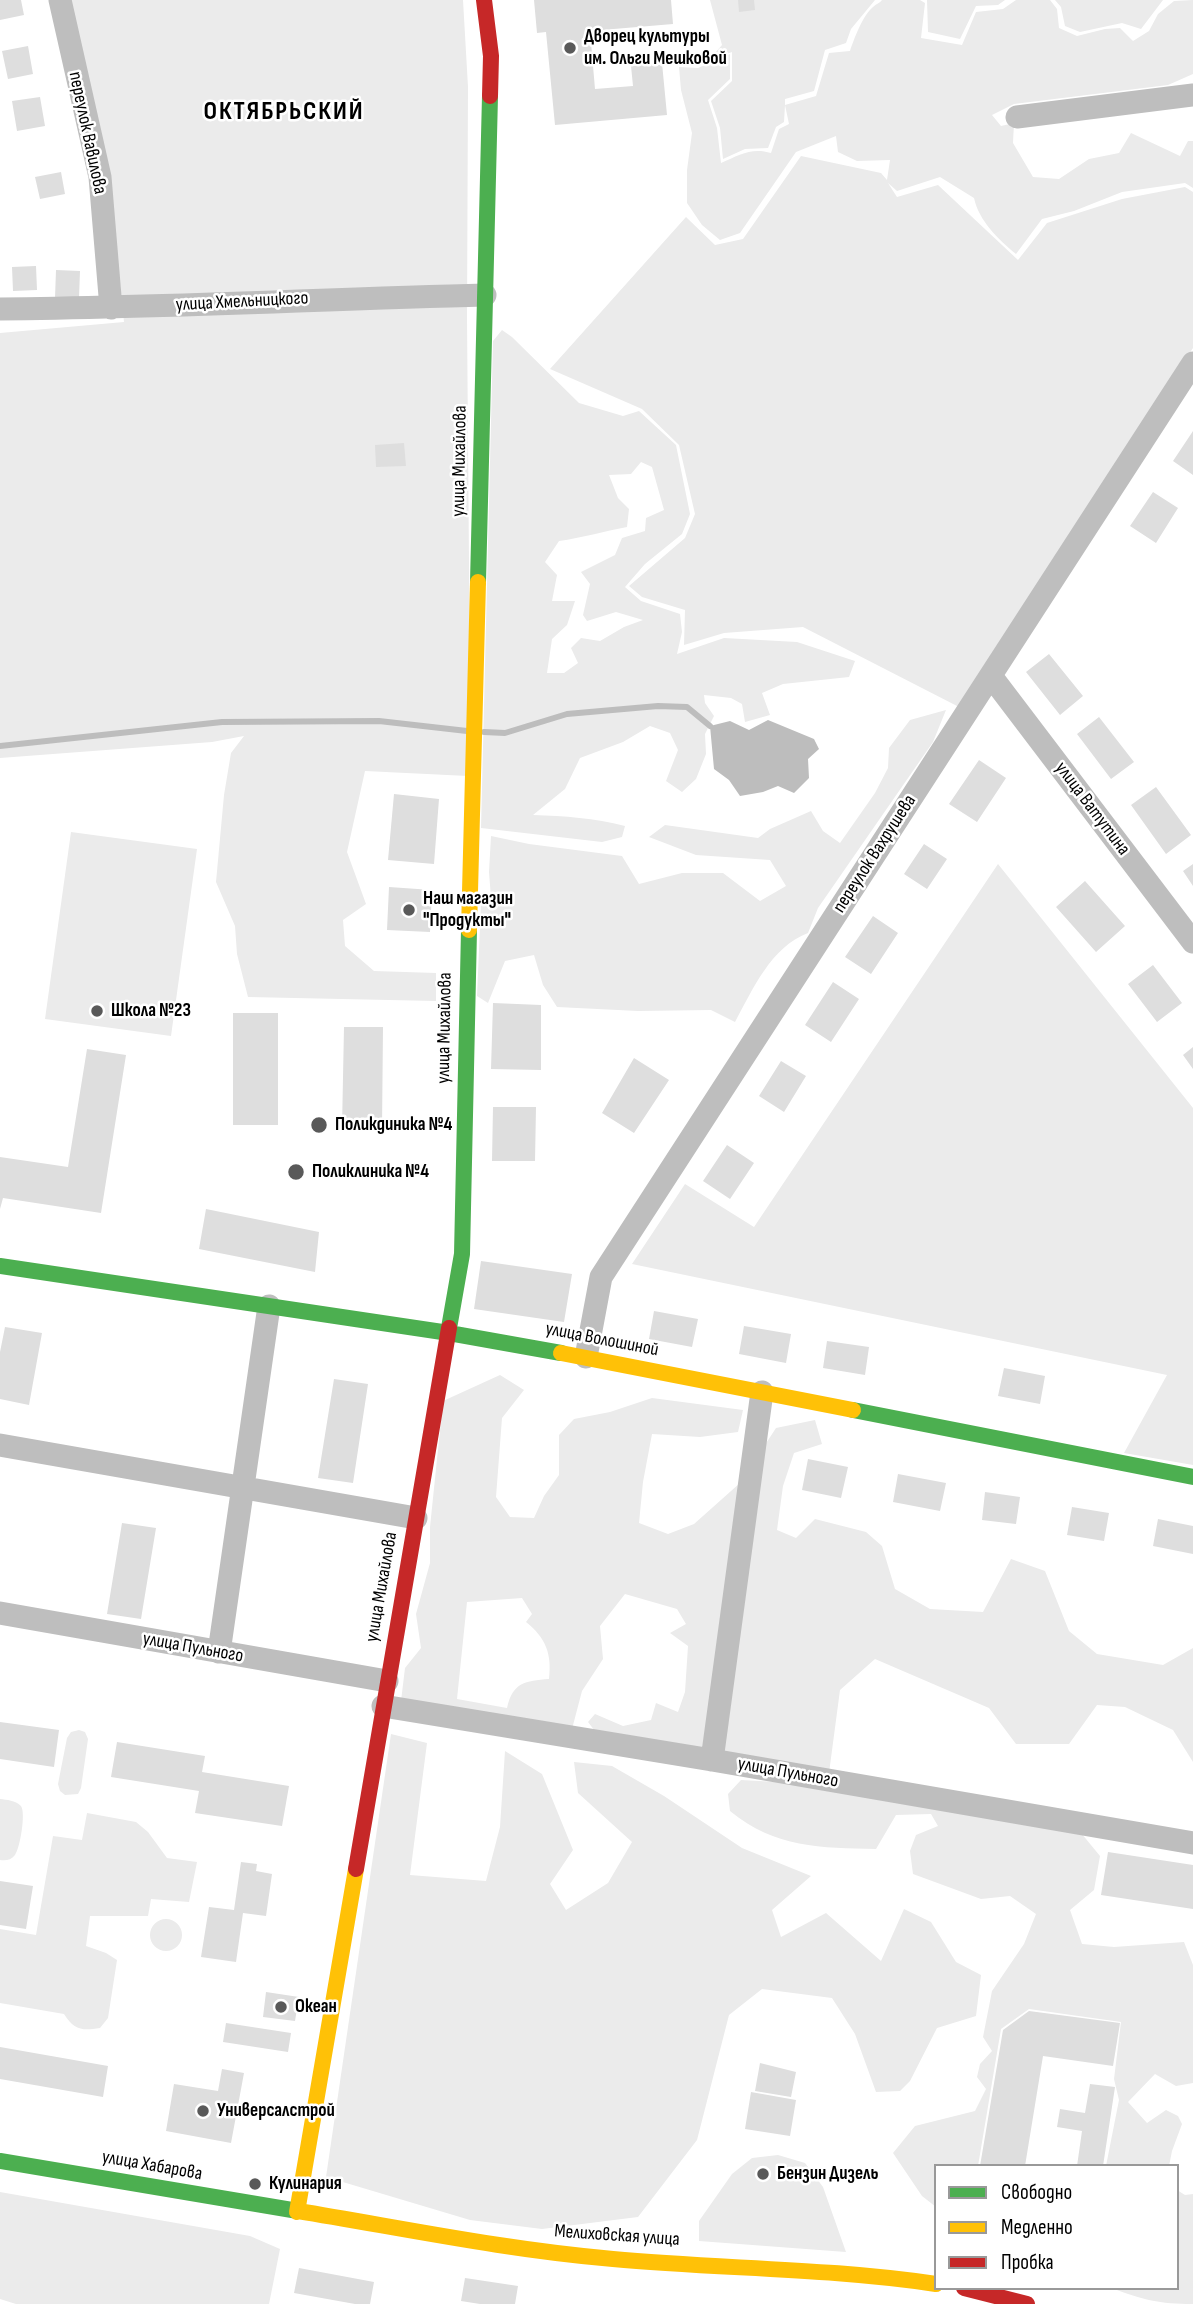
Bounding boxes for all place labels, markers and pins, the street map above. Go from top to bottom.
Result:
place label: Дворец культуры им. Ольги Мешковой [584,26,727,70]
marker: Дворец культуры им. Ольги Мешковой [562,40,578,56]
place label: Наш магазин "Продукты" [423,888,513,932]
marker: Наш магазин "Продукты" [401,902,417,918]
place label: Школа №23 [111,1000,191,1022]
marker: Школа №23 [89,1003,105,1019]
place label: Поликдиника №4 [335,1114,452,1136]
marker: Поликдиника №4 [309,1115,329,1135]
place label: Поликлиника №4 [312,1161,429,1183]
marker: Поликлиника №4 [286,1162,306,1182]
place label: Океан [295,1996,337,2018]
marker: Океан [273,1999,289,2015]
place label: Универсалстрой [217,2100,335,2122]
marker: Универсалстрой [195,2103,211,2119]
place label: Бензин Дизель [777,2163,878,2185]
marker: Бензин Дизель [755,2166,771,2182]
place label: Кулинария [269,2173,342,2195]
marker: Кулинария [247,2176,263,2192]

